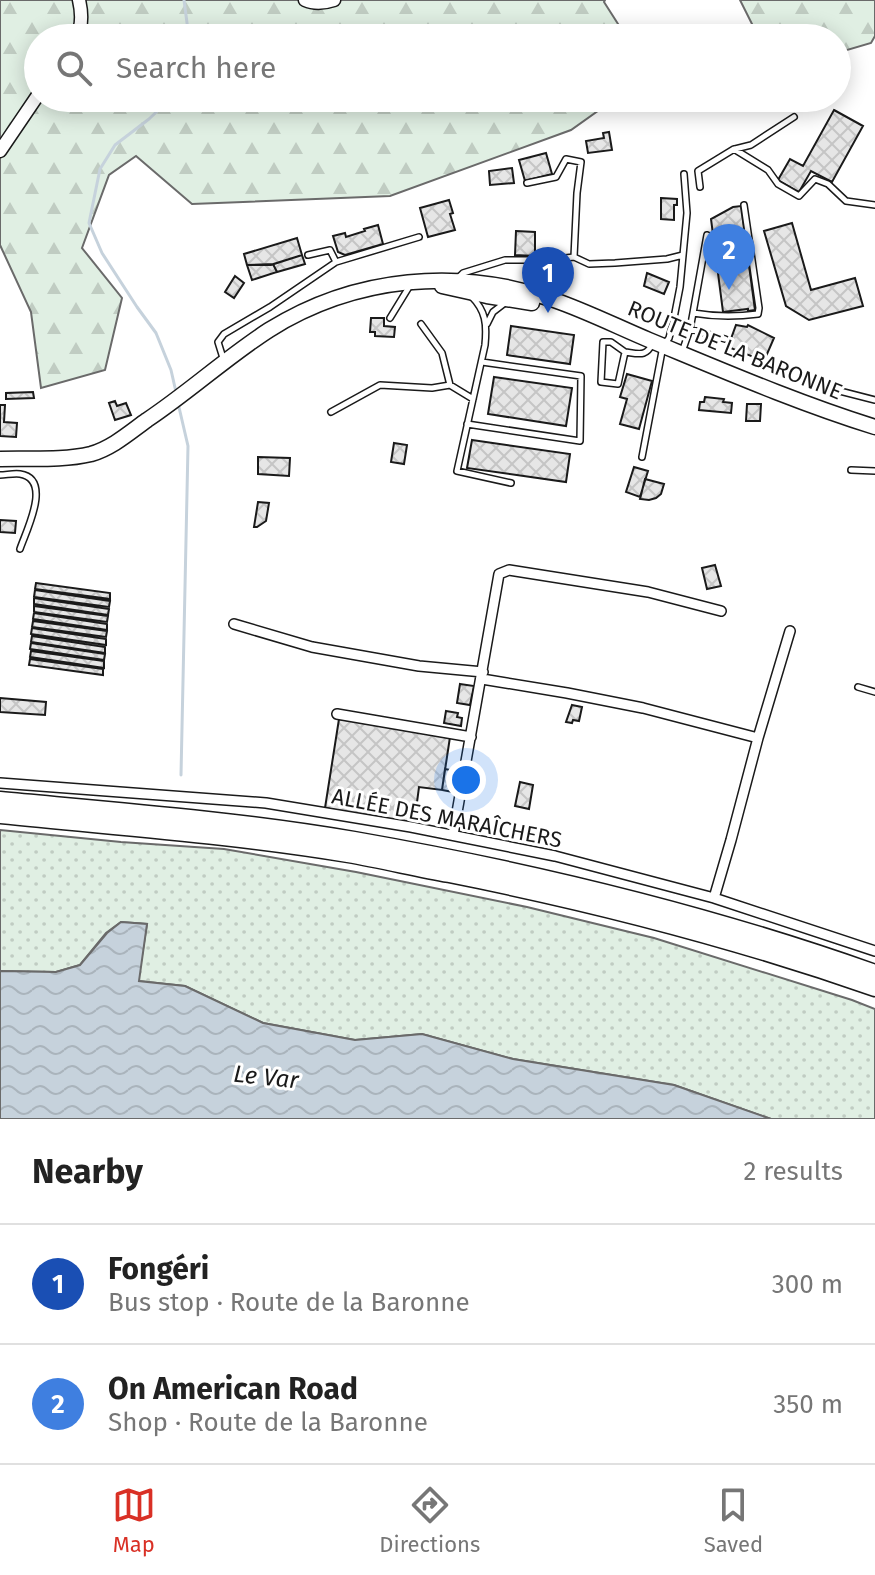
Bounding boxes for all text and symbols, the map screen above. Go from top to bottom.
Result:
search box [24,24,851,112]
icon: search [52,46,96,90]
text: Search here [116,50,276,86]
pin: 2 [703,224,755,290]
pin: 1 [522,247,574,313]
street label: ROUTE DE LA BARONNE [624,295,846,405]
your location [446,760,486,800]
street label: ALLÉE DES MARAÎCHERS [330,782,564,854]
water label: Le Var [232,1060,301,1094]
text: Nearby [32,1151,143,1192]
text: 2 results [743,1156,843,1187]
text: Fongéri [108,1251,209,1287]
text: 1 [52,1269,64,1300]
text: 300 m [772,1269,843,1300]
text: Bus stop · Route de la Baronne [108,1287,470,1318]
text: On American Road [108,1371,358,1407]
text: 2 [51,1389,65,1420]
text: 350 m [773,1389,843,1420]
text: Shop · Route de la Baronne [108,1407,428,1438]
tab: Map [112,1483,156,1558]
tab: Directions [379,1483,480,1558]
tab: Saved [704,1483,763,1558]

